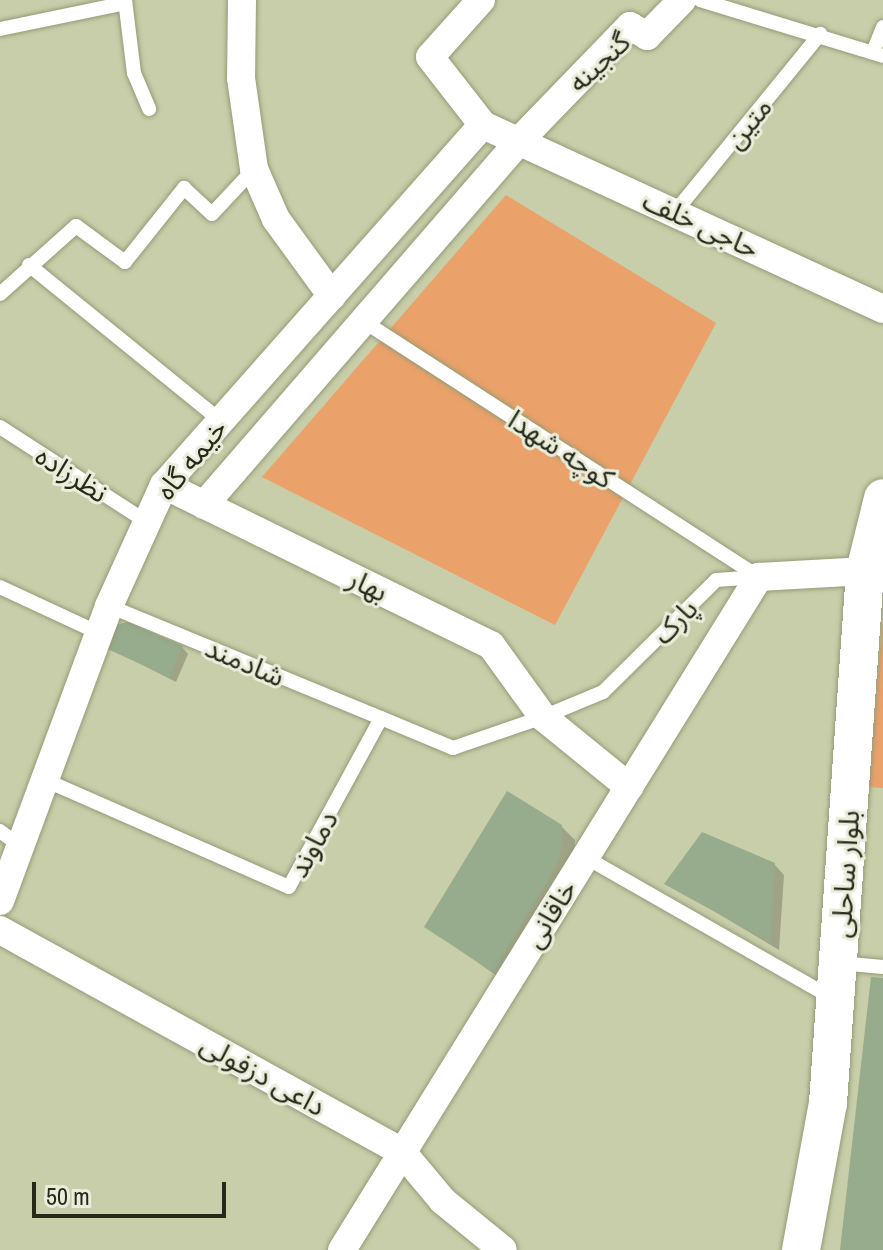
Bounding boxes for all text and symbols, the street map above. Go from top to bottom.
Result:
street label: گنجینه [561,25,637,99]
street label: متین [717,91,779,155]
street label: حاجی خلف [638,183,764,265]
street label: کوچه شهدا [502,403,620,495]
street label: خیمه گاه [148,412,234,506]
street label: نظرزاده [30,438,114,510]
street label: بهار [343,561,393,609]
street label: پارک [645,591,705,651]
street label: شادمند [200,630,290,694]
street label: دماوند [281,805,345,883]
street label: بلوار ساحلی [824,809,866,939]
street label: خاقانی [516,874,584,954]
street label: داعی دزفولی [195,1027,331,1123]
scale bar [36,1166,230,1216]
text: 50 m [46,1180,90,1212]

